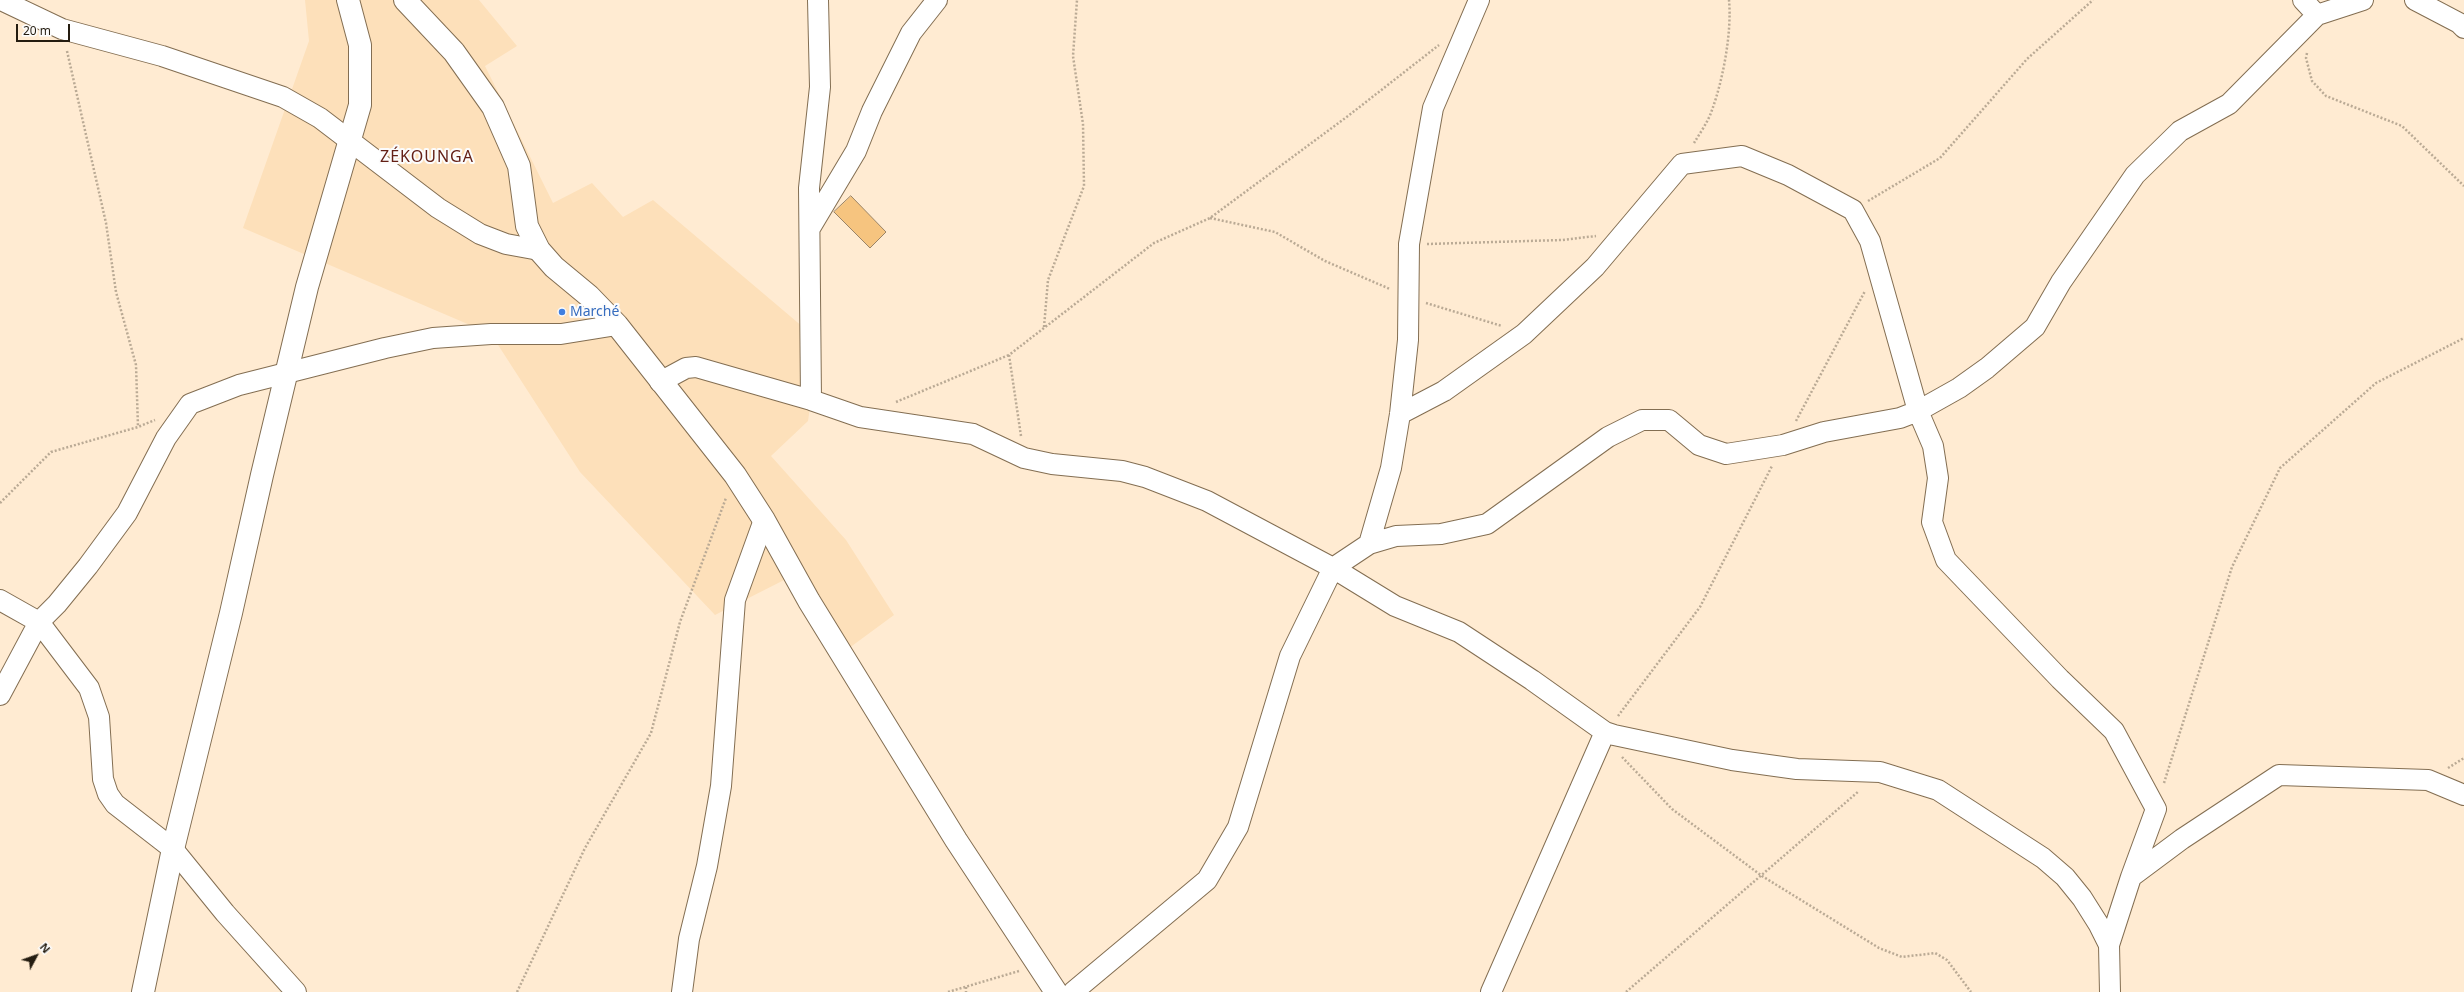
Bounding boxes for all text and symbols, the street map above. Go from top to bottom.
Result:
scale bar [18,16,72,42]
text: 20 m [23,22,51,39]
district label: ZÉKOUNGA [380,147,474,167]
place label: Marché [570,304,619,320]
marker: Marché [557,307,567,317]
north arrow [16,936,56,976]
text: N [37,939,54,956]

